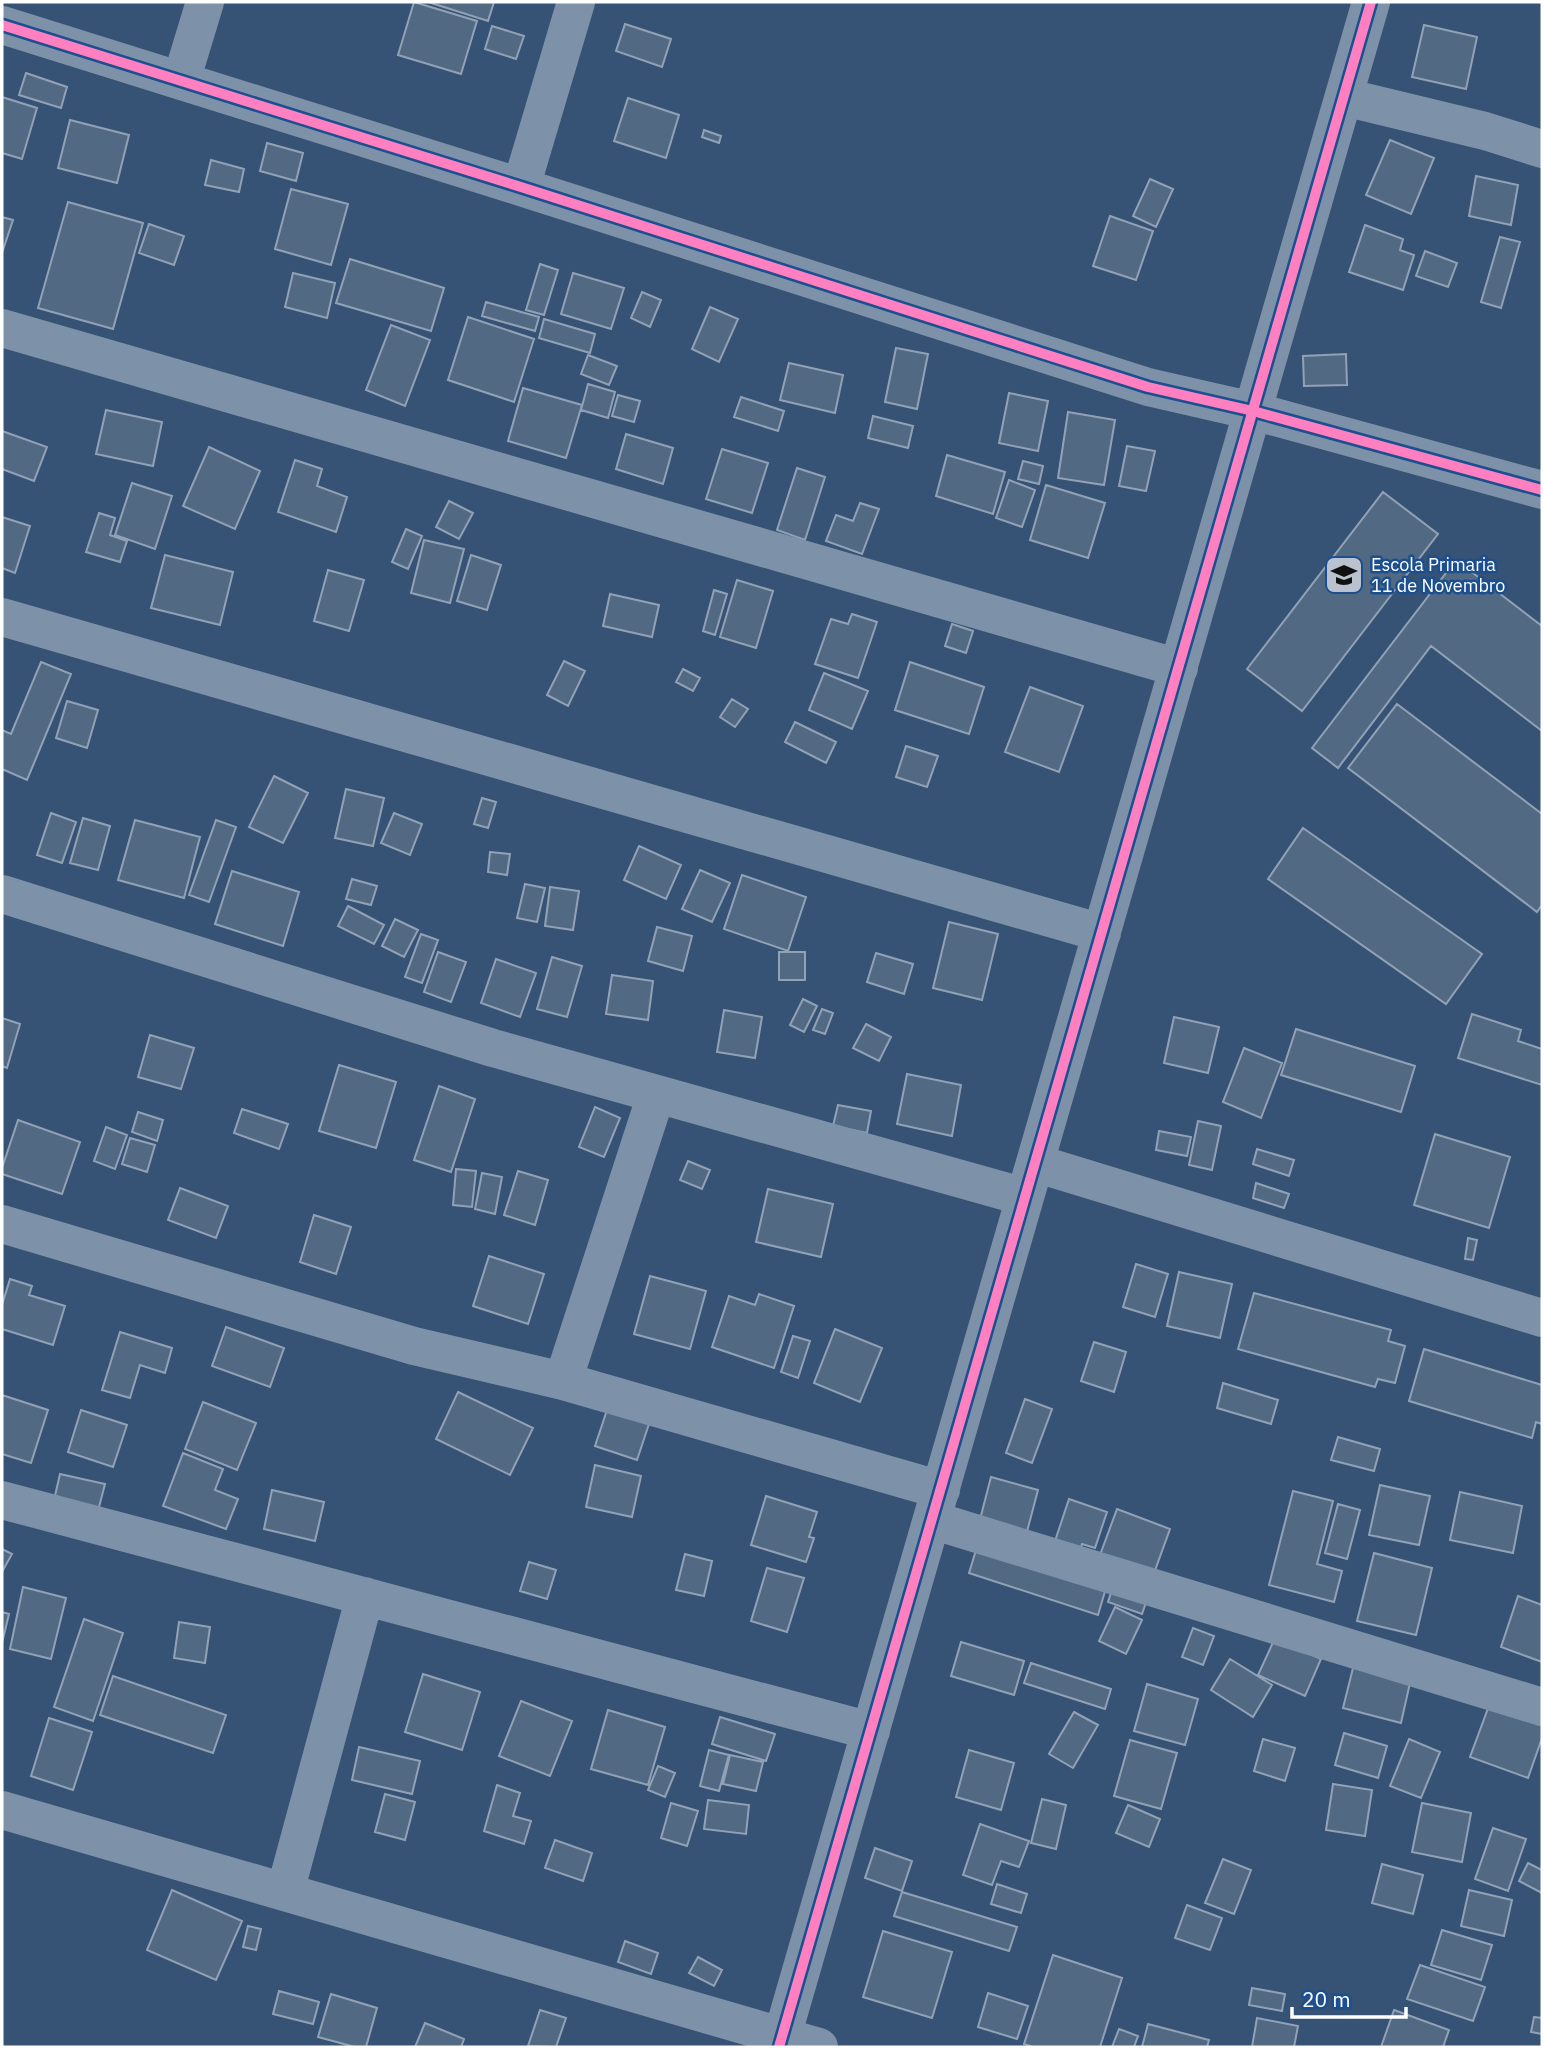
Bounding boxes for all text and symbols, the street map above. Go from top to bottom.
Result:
place label: Escola Primaria 11 de Novembro [1371,553,1505,597]
school or university icon: Escola Primaria 11 de Novembro [1323,554,1365,596]
scale bar [1292,1976,1406,2020]
text: 20 m [1302,1985,1351,2013]

